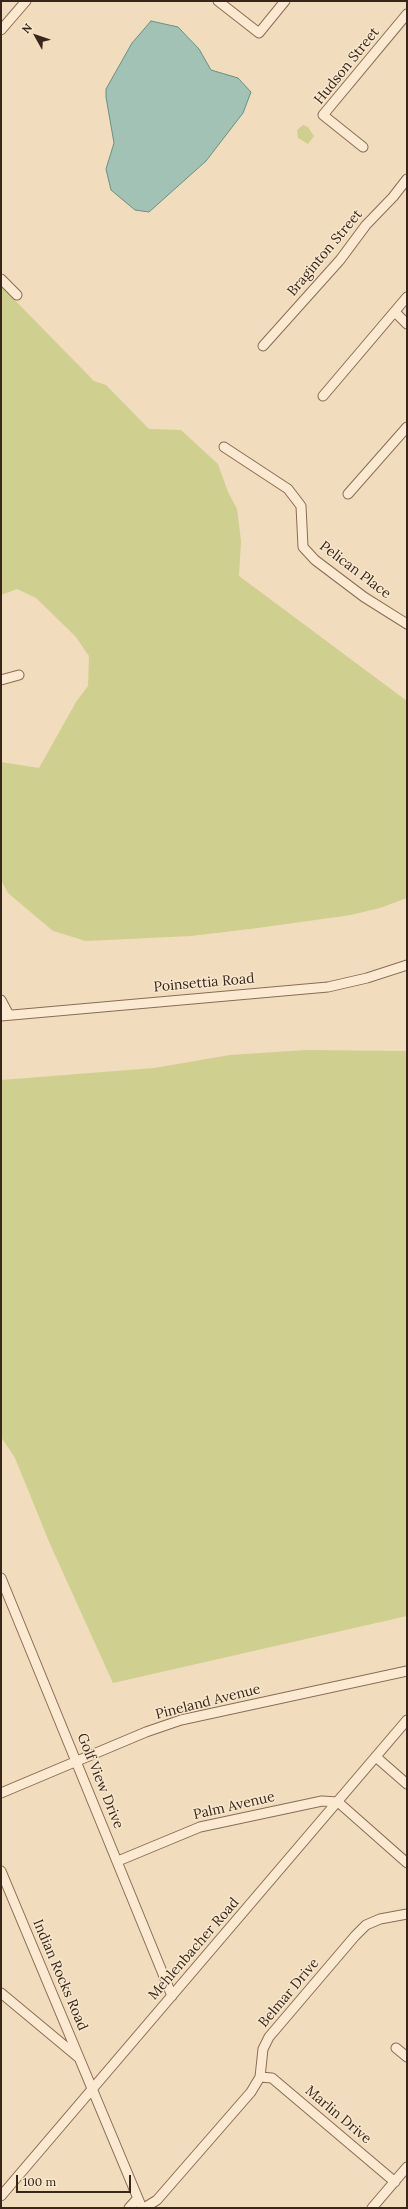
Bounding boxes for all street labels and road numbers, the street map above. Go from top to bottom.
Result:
street label: Hudson Street [311,24,383,108]
street label: Braginton Street [284,206,366,300]
street label: Pelican Place [316,538,394,602]
street label: Poinsettia Road [153,970,255,996]
street label: Pineland Avenue [154,1681,262,1723]
street label: Golf View Drive [73,1731,127,1831]
street label: Palm Avenue [192,1788,276,1824]
street label: Mehlenbacher Road [145,1895,243,2003]
street label: Indian Rocks Road [29,1917,91,2033]
street label: Belmar Drive [255,1955,323,2031]
street label: Marlin Drive [302,2083,374,2147]

